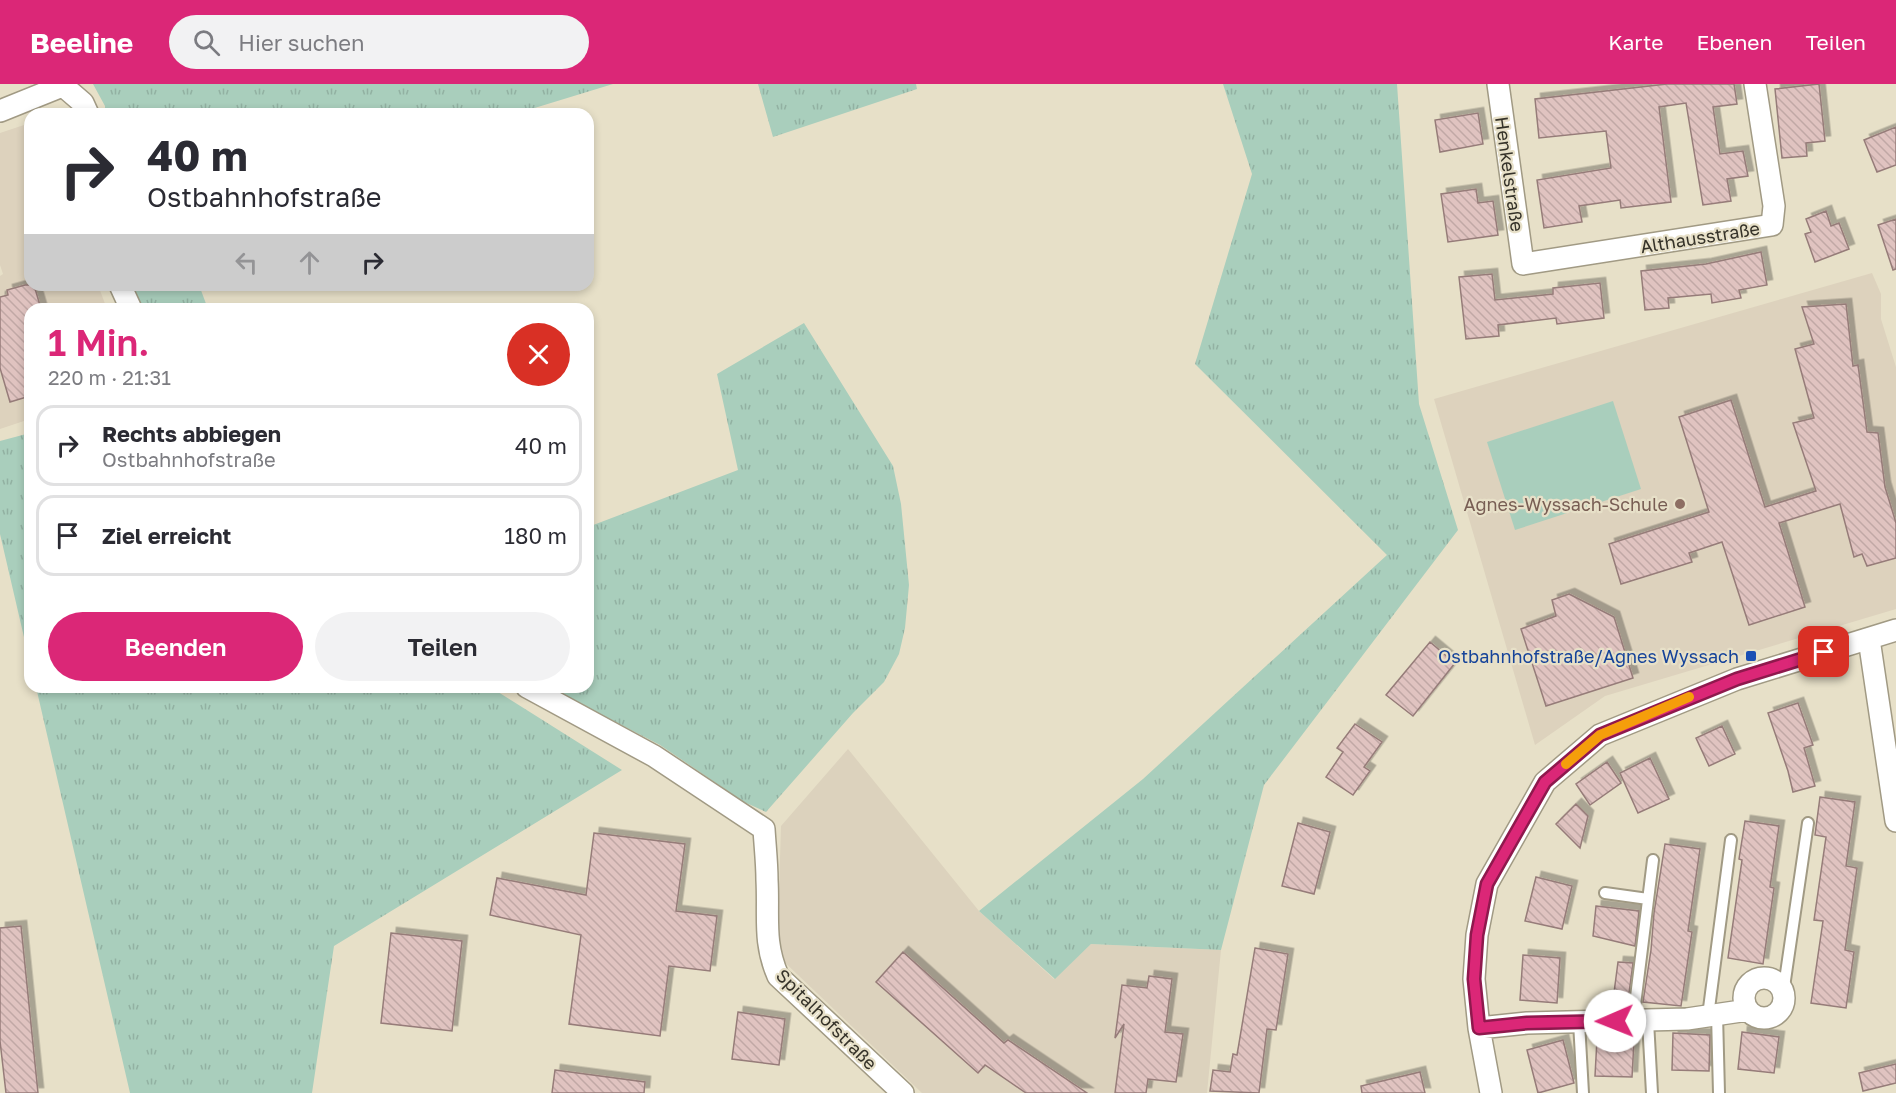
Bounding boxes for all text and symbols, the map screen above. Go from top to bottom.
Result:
search box [169,15,589,69]
text: Beeline [30,26,133,59]
icon: search [190,26,223,59]
text: Hier suchen [238,29,365,56]
text: Karte [1608,29,1664,55]
text: Ebenen [1697,29,1772,55]
text: Teilen [1805,29,1866,55]
street label: Henkelstraße [1491,115,1529,233]
text: 40 m [147,130,248,180]
icon: right [48,132,126,210]
text: Ostbahnhofstraße [147,181,382,213]
street label: Althausstraße [1639,217,1761,257]
icon: left [230,246,263,279]
icon: ahead [293,246,326,279]
icon: right [356,246,389,279]
text: 1 Min. [48,321,149,364]
button: close [507,323,570,386]
text: 220 m · 21:31 [48,365,171,389]
text: Rechts abbiegen [102,420,281,447]
icon: right [51,429,84,462]
text: 40 m [515,432,567,459]
text: Ostbahnhofstraße [102,447,276,471]
place label: Agnes-Wyssach-Schule [1464,493,1668,515]
marker: Agnes-Wyssach-Schule [1673,497,1687,511]
icon: arrive [51,519,84,552]
text: Ziel erreicht [102,522,231,549]
text: 180 m [504,522,567,549]
button: Beenden [48,612,303,681]
button: Teilen [315,612,570,681]
pin [1798,626,1849,677]
icon: arrive [1807,635,1840,668]
place label: Ostbahnhofstraße/Agnes Wyssach [1438,645,1739,667]
marker: Ostbahnhofstraße/Agnes Wyssach [1744,649,1758,663]
street label: Spitalhofstraße [772,964,882,1074]
position arrow [1583,989,1647,1053]

